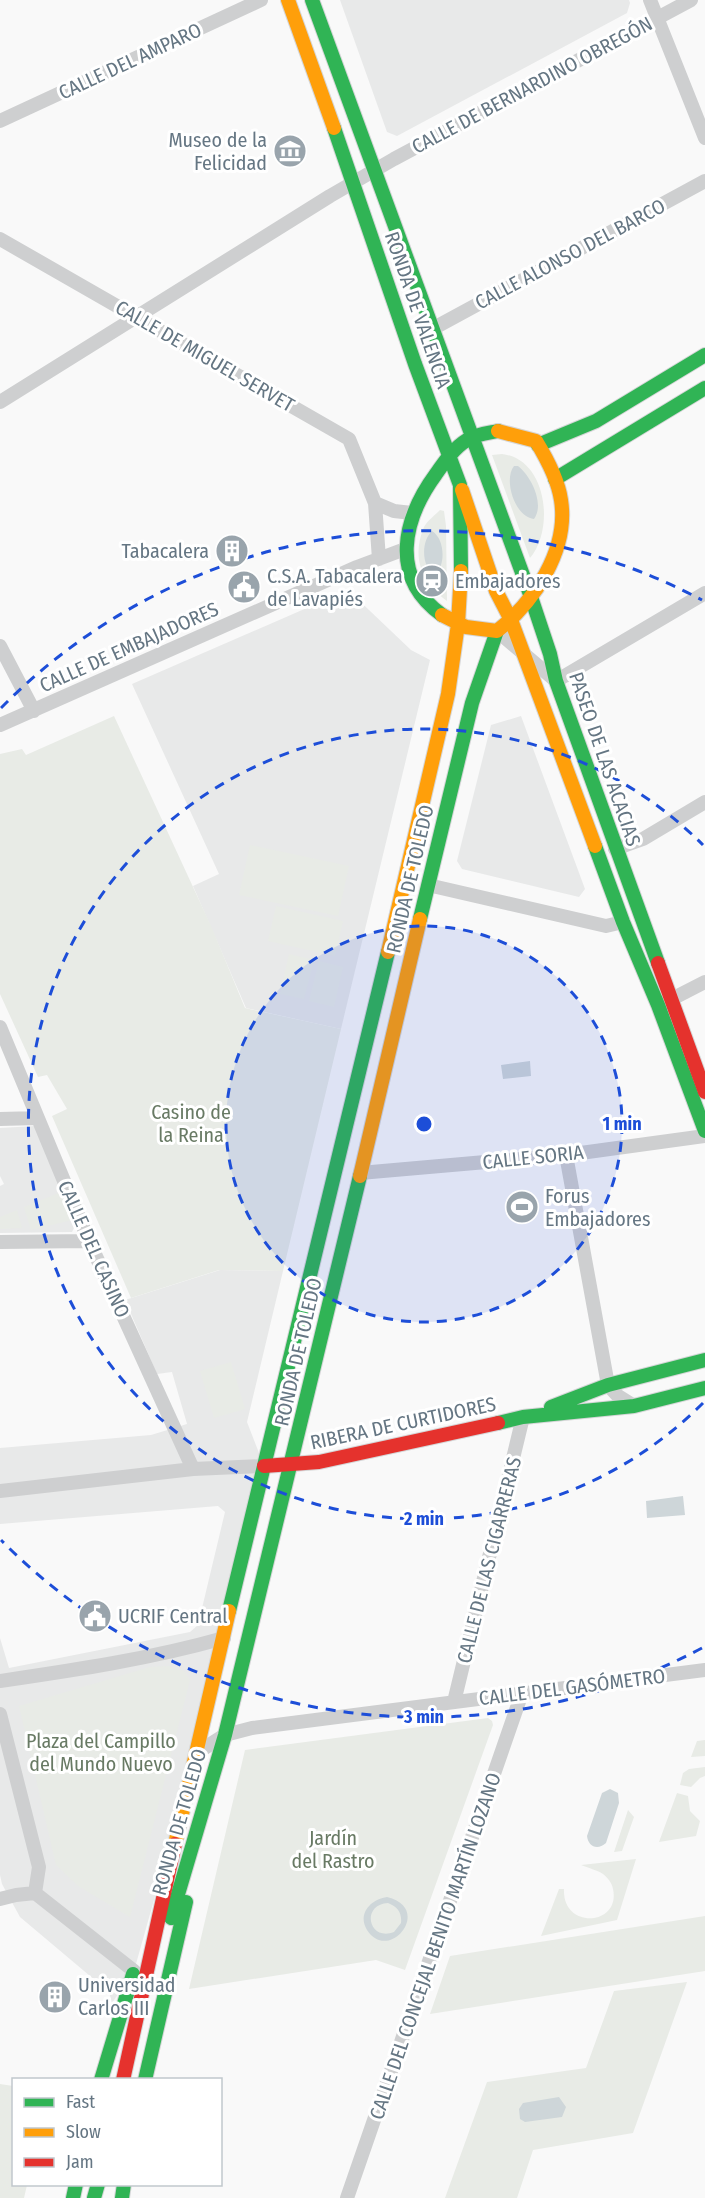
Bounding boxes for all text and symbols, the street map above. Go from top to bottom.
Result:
street label: CALLE DE BERNARDINO OBREGÓN [408,11,656,159]
street label: CALLE DEL AMPARO [55,17,205,105]
place label: Museo de la Felicidad [168,128,267,175]
museum icon: Museo de la Felicidad [272,133,308,169]
street label: CALLE ALONSO DEL BARCO [471,194,669,314]
street label: RONDA DE VALENCIA [380,228,456,392]
street label: CALLE DE MIGUEL SERVET [111,295,299,417]
building icon: Tabacalera [214,533,250,569]
place label: Tabacalera [122,539,209,563]
station icon: Embajadores [414,563,450,599]
place label: C.S.A. Tabacalera de Lavapiés [267,564,403,611]
public building icon: C.S.A. Tabacalera de Lavapiés [226,569,262,605]
place label: Embajadores [455,569,561,593]
street label: CALLE DE EMBAJADORES [36,597,222,697]
street label: PASEO DE LAS ACACIAS [564,669,646,849]
street label: RONDA DE TOLEDO [381,803,439,955]
park label: Casino de la Reina [151,1100,231,1147]
text: 1 min [602,1113,642,1135]
centre of rings [414,1114,434,1134]
street label: CALLE SORIA [481,1140,585,1174]
street label: CALLE DEL CASINO [53,1177,135,1321]
place label: Forus Embajadores [545,1184,651,1231]
sports icon: Forus Embajadores [504,1189,540,1225]
street label: RONDA DE TOLEDO [269,1276,327,1428]
street label: RIBERA DE CURTIDORES [308,1392,498,1454]
street label: CALLE DE LAS CIGARRERAS [452,1454,526,1666]
text: 2 min [403,1508,444,1530]
public building icon: UCRIF Central [77,1598,113,1634]
place label: UCRIF Central [118,1604,227,1628]
street label: CALLE DEL GASÓMETRO [477,1664,667,1710]
text: 3 min [403,1706,444,1728]
park label: Plaza del Campillo del Mundo Nuevo [26,1729,176,1776]
street label: RONDA DE TOLEDO [147,1746,211,1898]
street label: CALLE DEL CONCEJAL BENITO MARTÍN LOZANO [364,1769,506,2123]
park label: Jardín del Rastro [292,1826,374,1873]
place label: Universidad Carlos III [78,1973,176,2020]
building icon: Universidad Carlos III [37,1979,73,2015]
legend [12,2078,222,2186]
text: Fast [66,2091,95,2113]
text: Slow [66,2121,101,2143]
text: Jam [66,2151,94,2173]

